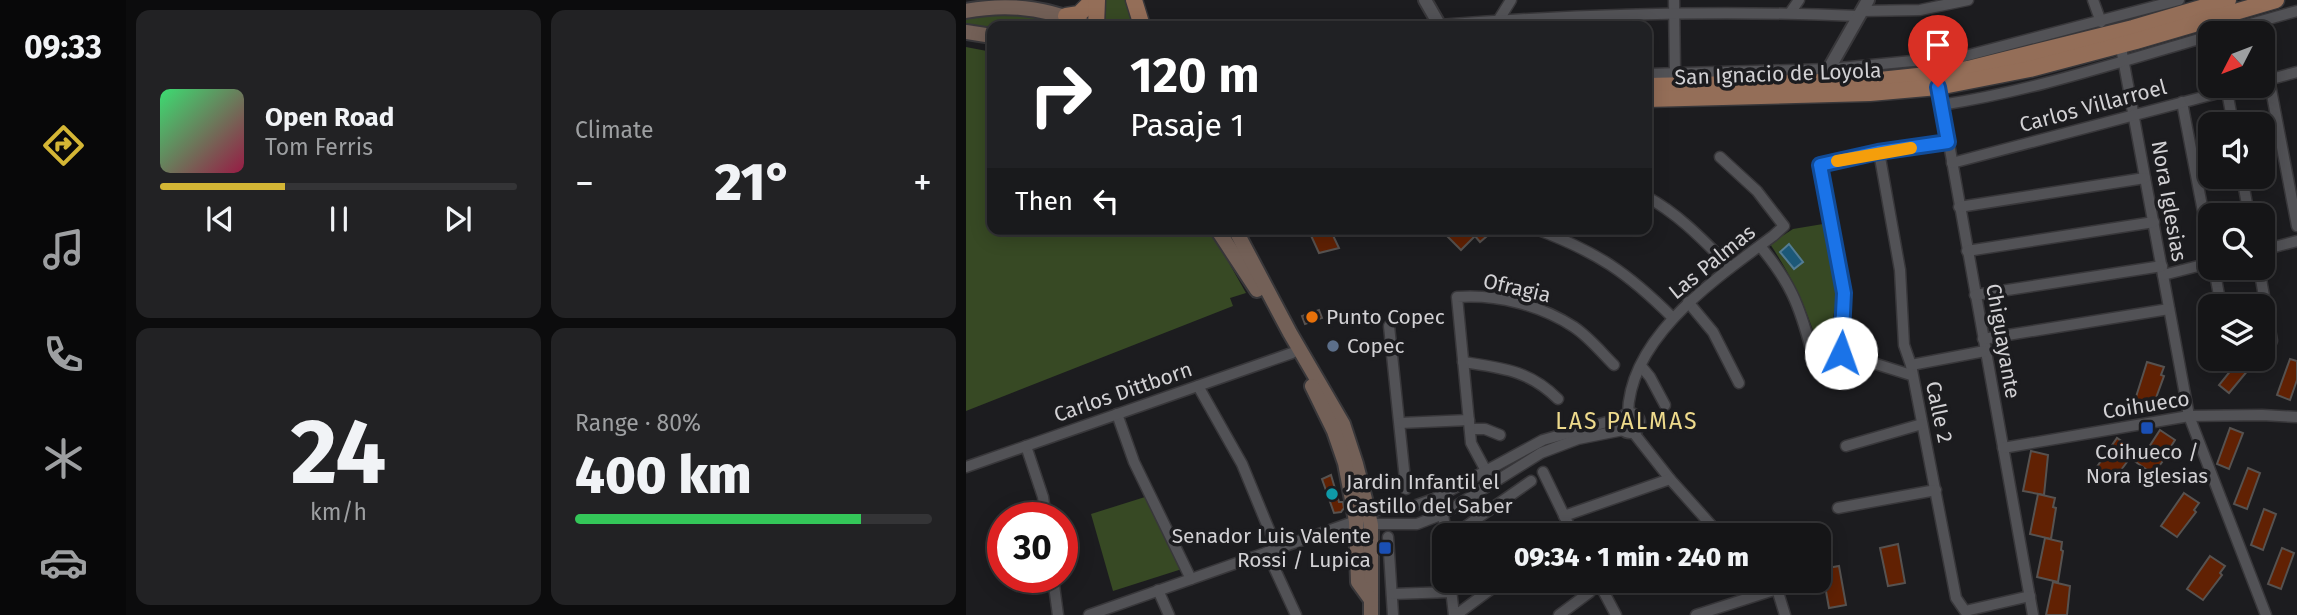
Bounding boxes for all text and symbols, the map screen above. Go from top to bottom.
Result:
pin [1908,15,1968,87]
north arrow [2198,21,2275,98]
map controls [2198,21,2275,371]
icon: arrive [1919,26,1957,64]
text: 09:33 [24,28,102,66]
text: 120 m [1130,46,1260,105]
icon: right [1015,49,1106,140]
street label: San Ignacio de Loyola [1674,57,1882,91]
street label: Carlos Villarroel [2016,74,2170,138]
text: Open Road [265,102,394,133]
text: Pasaje 1 [1130,106,1244,144]
button: sound [2198,112,2275,189]
text: Climate [575,116,654,144]
icon: directions [39,121,88,170]
text: Tom Ferris [265,133,373,161]
street label: Nora Iglesias [2146,139,2192,264]
text: 21° [715,151,792,214]
text: − [575,160,594,206]
text: + [913,160,932,206]
icon: left [1087,182,1125,220]
text: Then [1015,186,1073,217]
icon: previous [201,200,239,238]
icon: pause [320,200,358,238]
icon: next [439,200,477,238]
button: search [2198,203,2275,280]
street label: Las Palmas [1663,219,1761,305]
icon: music [39,225,88,274]
street label: Ofragia [1481,268,1553,308]
street label: Chiguayante [1980,281,2026,401]
button: layers [2198,294,2275,371]
place label: Punto Copec [1326,304,1445,330]
marker: Punto Copec [1304,309,1320,325]
position arrow [1804,316,1878,390]
icon: phone [39,330,88,379]
place label: Copec [1347,333,1405,359]
marker: Copec [1325,338,1341,354]
street label: Carlos Dittborn [1050,356,1196,428]
street label: Calle 2 [1920,379,1958,445]
street label: Coihueco [2101,385,2191,425]
text: 24 [291,398,386,507]
district label: LAS PALMAS [1555,407,1699,435]
text: Range · 80% [575,409,701,437]
marker: Coihueco / Nora Iglesias [2139,420,2155,436]
icon: climate [39,434,88,483]
place label: Coihueco / Nora Iglesias [2086,439,2208,489]
text: 400 km [575,444,752,507]
place label: Jardin Infantil el Castillo del Saber [1346,469,1513,519]
marker: Jardin Infantil el Castillo del Saber [1324,486,1340,502]
text: km/h [310,498,367,526]
speed limit sign: 30 [987,502,1078,593]
place label: Senador Luis Valente Rossi / Lupica [1172,523,1371,573]
icon: car [39,538,88,587]
marker: Senador Luis Valente Rossi / Lupica [1377,540,1393,556]
text: 09:34 · 1 min · 240 m [1514,542,1749,573]

